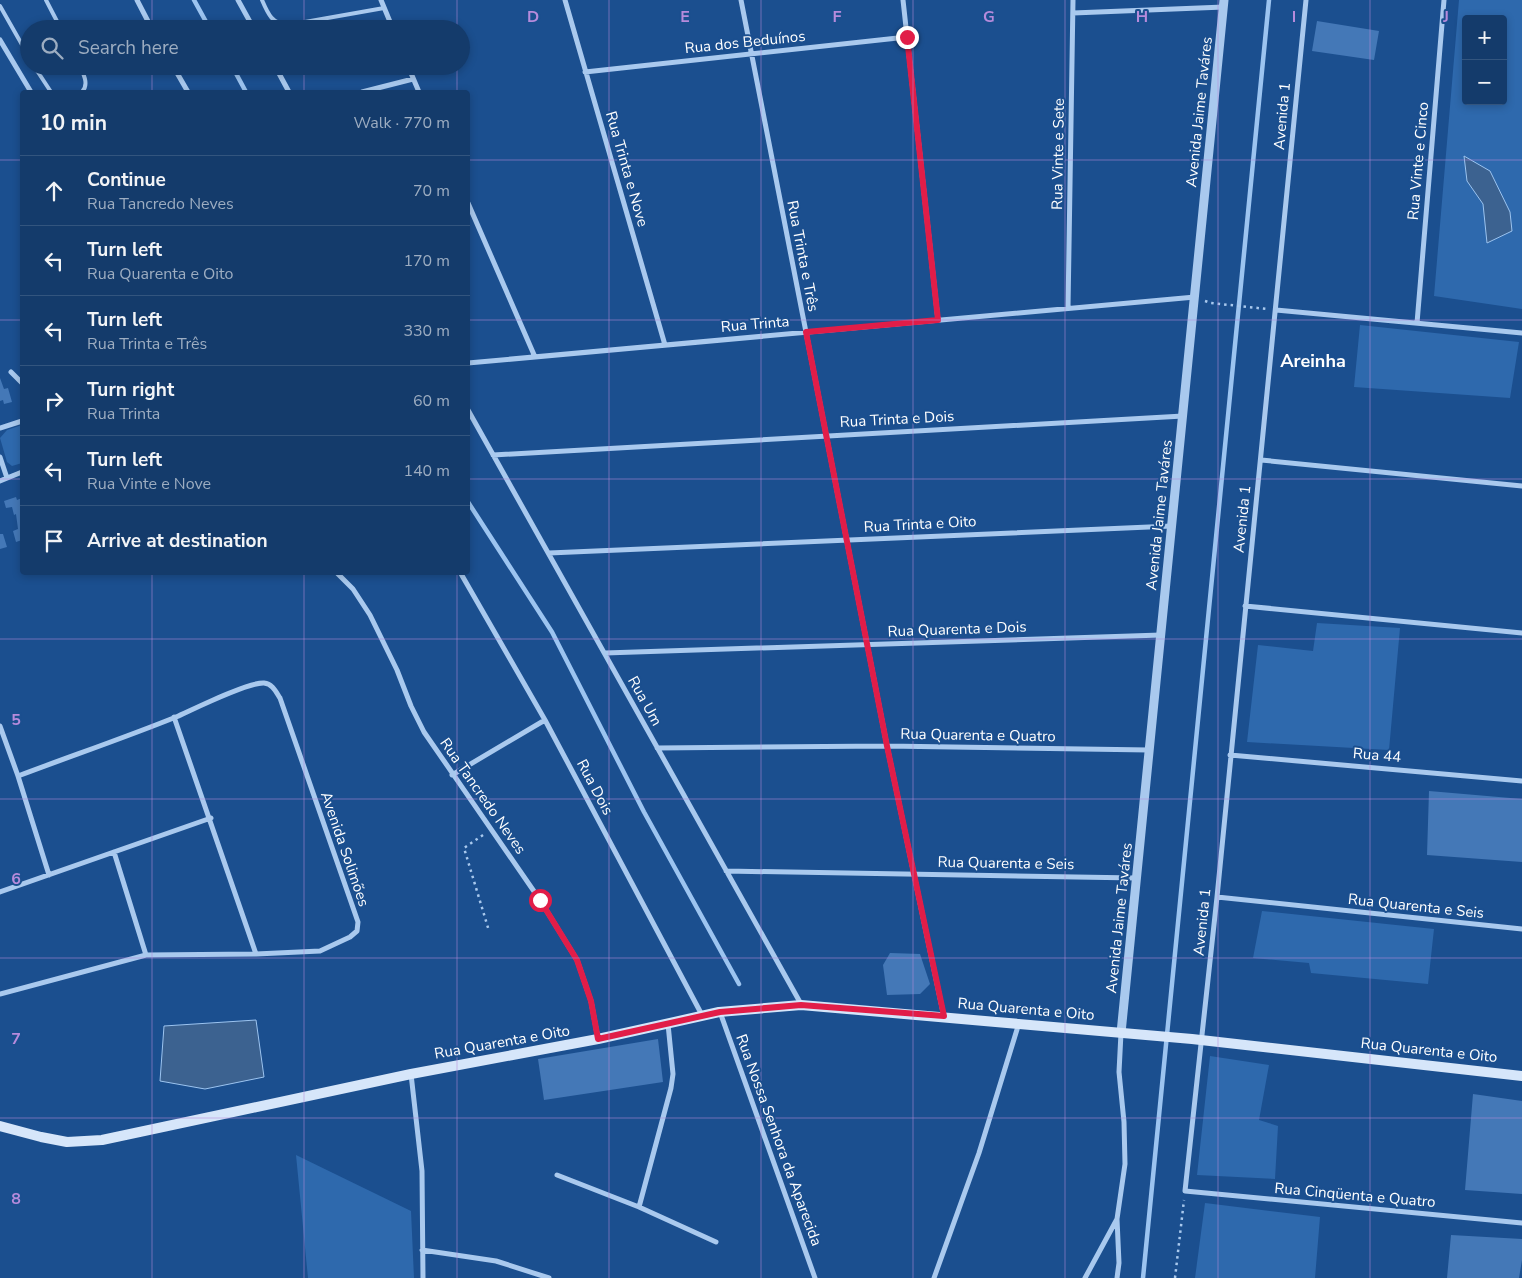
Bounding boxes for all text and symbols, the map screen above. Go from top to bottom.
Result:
text: D [527,6,539,28]
text: E [680,6,690,28]
text: F [833,6,842,28]
text: G [983,6,995,28]
text: H [1136,6,1148,28]
text: I [1292,6,1296,28]
text: J [1442,6,1449,28]
map controls [1462,15,1507,105]
button: + [1462,15,1507,60]
search box [20,20,470,75]
street label: Rua dos Beduínos [684,26,806,58]
route end [896,26,919,49]
icon: search [38,34,66,62]
text: Search here [78,35,179,61]
street label: Avenida Jaime Taváres [1181,36,1217,188]
button: − [1462,60,1507,105]
street label: Avenida 1 [1269,81,1295,151]
street label: Rua Vinte e Sete [1047,98,1069,210]
street label: Rua Vinte e Cinco [1403,101,1433,221]
text: 10 min [40,109,107,137]
street label: Rua Trinta e Nove [601,109,653,229]
text: Walk · 770 m [354,112,450,134]
text: Continue [87,167,166,193]
icon: ahead [40,177,68,205]
text: 70 m [413,180,450,202]
text: Rua Tancredo Neves [87,193,234,215]
street label: Rua Trinta e Três [782,199,824,313]
text: Turn left [87,237,162,263]
icon: left [40,247,68,275]
text: 170 m [403,250,450,272]
text: Rua Quarenta e Oito [87,263,233,285]
text: Turn left [87,307,162,333]
street label: Rua Trinta [720,311,790,337]
icon: left [40,317,68,345]
text: 330 m [403,320,450,342]
text: Rua Trinta e Três [87,333,207,355]
district label: Areinha [1280,349,1346,373]
text: Turn right [87,377,174,403]
icon: right [40,387,68,415]
text: 60 m [413,390,450,412]
text: Rua Trinta [87,403,160,425]
street label: Rua Trinta e Dois [839,406,955,432]
street label: Avenida Jaime Taváres [1141,439,1177,591]
text: Turn left [87,447,162,473]
icon: left [40,457,68,485]
text: 140 m [403,460,450,482]
text: Rua Vinte e Nove [87,473,211,495]
street label: Avenida 1 [1229,484,1255,554]
street label: Rua Trinta e Oito [863,511,977,537]
icon: arrive [40,527,68,555]
text: Arrive at destination [87,528,268,554]
street label: Rua Quarenta e Dois [887,617,1027,641]
street label: Rua Um [623,673,667,729]
text: 5 [11,709,21,731]
street label: Rua Quarenta e Quatro [900,724,1056,746]
street label: Rua Tancredo Neves [435,734,531,858]
street label: Rua 44 [1352,743,1402,767]
street label: Rua Dois [572,756,618,818]
street label: Avenida Solimões [316,789,374,909]
street label: Avenida Jaime Taváres [1101,842,1137,994]
street label: Rua Quarenta e Seis [937,852,1075,874]
text: 6 [11,868,21,890]
street label: Avenida 1 [1189,887,1215,957]
route start [529,889,552,912]
street label: Rua Quarenta e Seis [1347,889,1485,923]
street label: Rua Quarenta e Oito [957,993,1095,1025]
street label: Rua Quarenta e Oito [433,1020,571,1064]
text: 7 [11,1028,21,1050]
street label: Rua Nossa Senhora da Aparecida [731,1031,827,1249]
street label: Rua Quarenta e Oito [1360,1033,1498,1067]
street label: Rua Cinqüenta e Quatro [1274,1178,1436,1212]
text: 8 [11,1188,21,1210]

